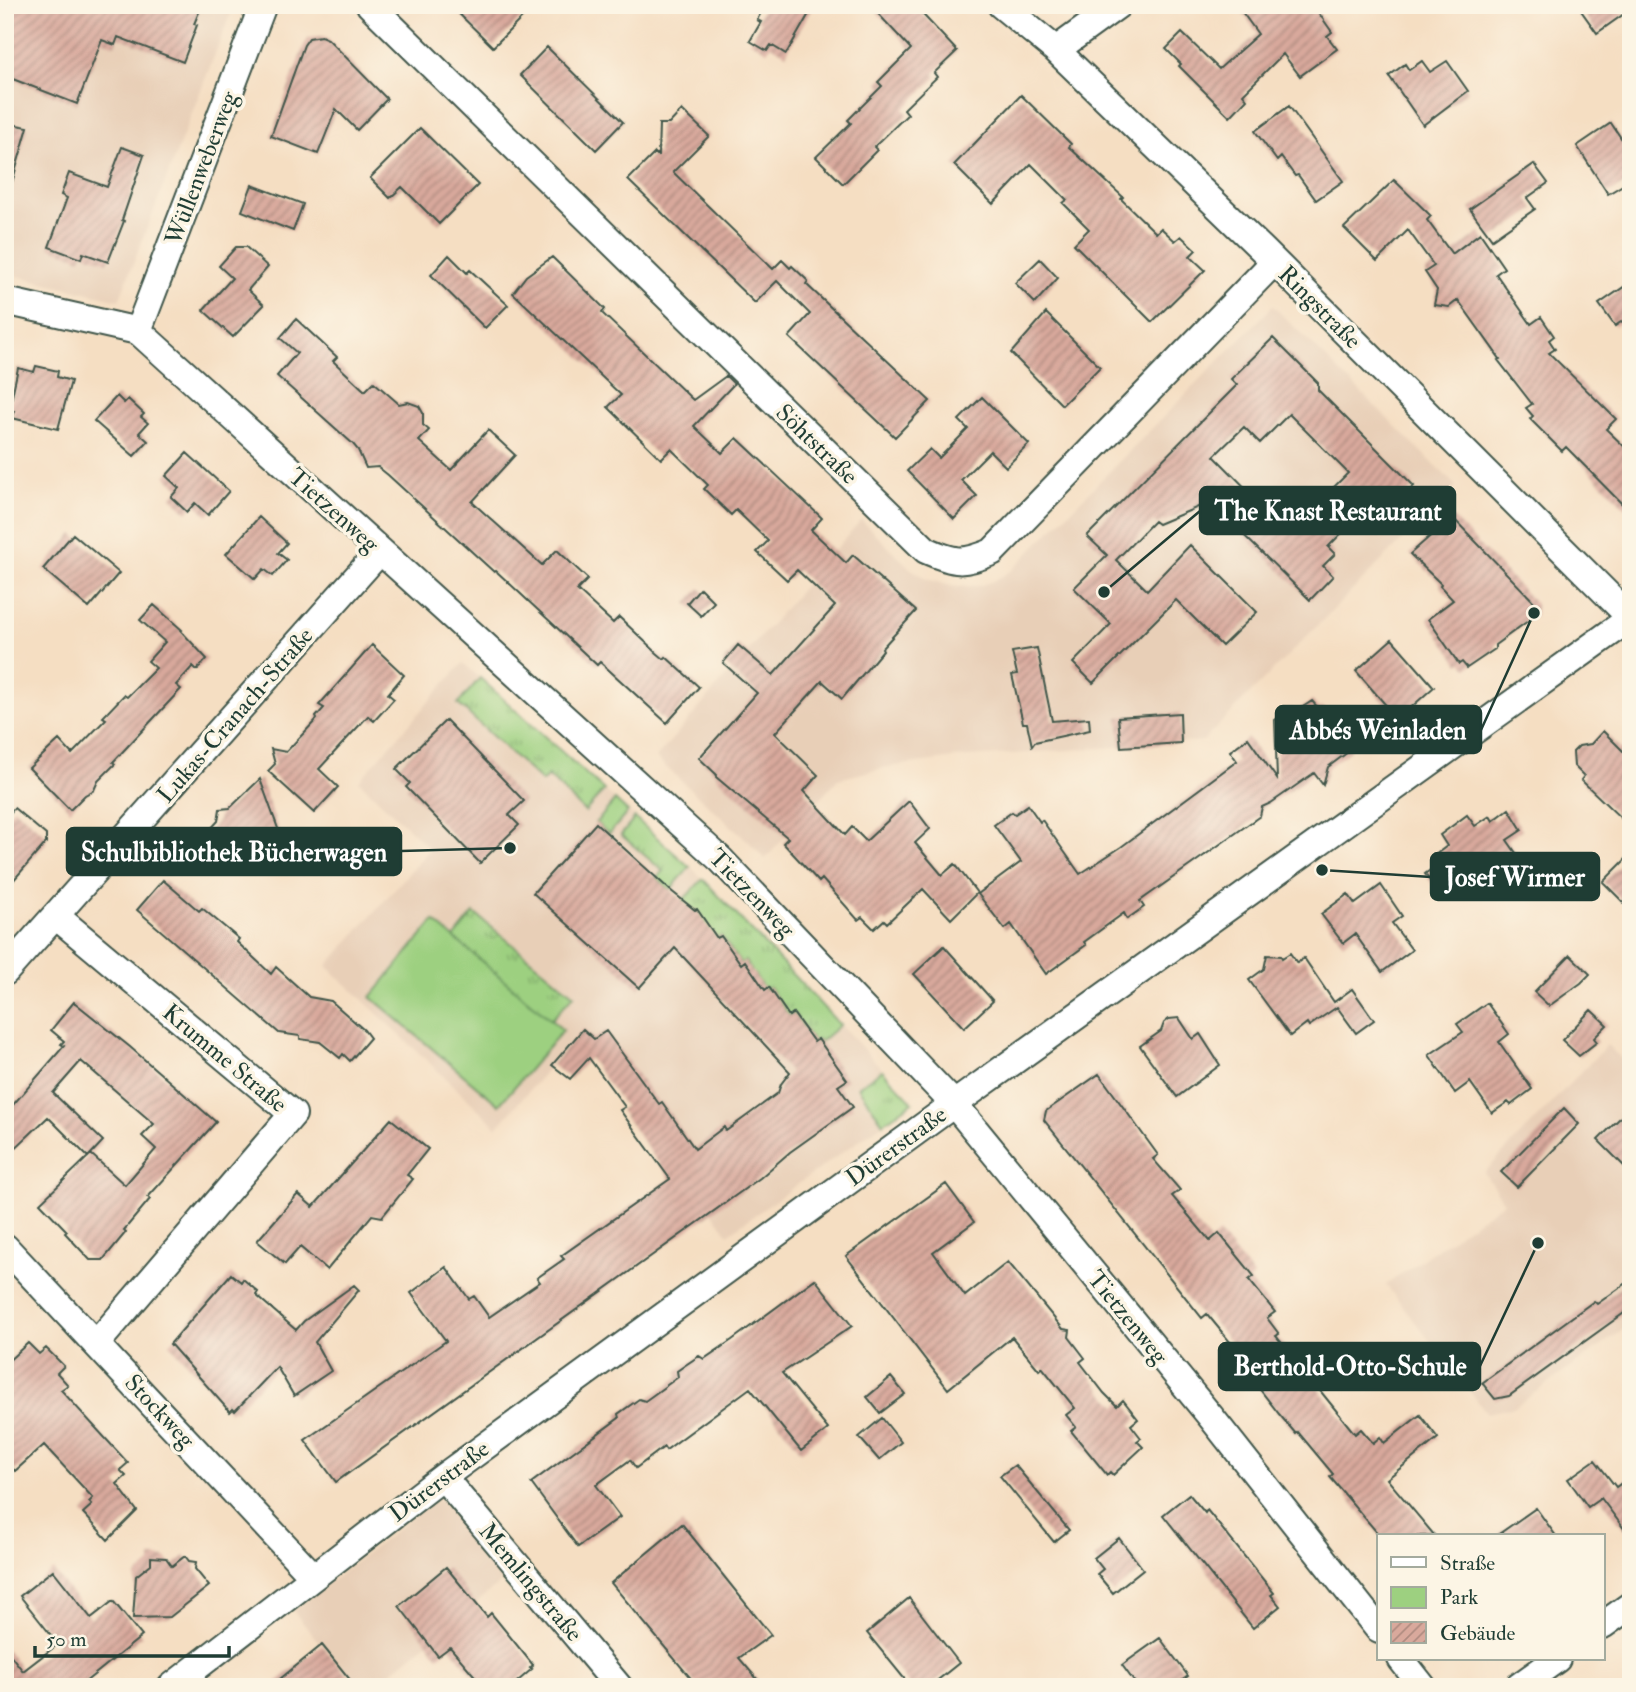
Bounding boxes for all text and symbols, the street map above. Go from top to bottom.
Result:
street label: Wüllenweberweg [158,86,245,250]
street label: Ringstraße [1271,259,1368,356]
street label: Söhtstraße [769,398,864,491]
street label: Tietzenweg [282,461,386,560]
callout: The Knast Restaurant [1200,487,1455,534]
text: The Knast Restaurant [1213,496,1442,528]
street label: Lukas-Cranach-Straße [151,621,320,810]
callout: Abbés Weinladen [1276,706,1481,753]
text: Abbés Weinladen [1288,715,1467,747]
callout: Schulbibliothek Bücherwagen [67,828,401,875]
text: Schulbibliothek Bücherwagen [81,837,388,870]
street label: Tietzenweg [702,842,802,945]
callout: Josef Wirmer [1431,853,1599,900]
text: Josef Wirmer [1443,862,1585,894]
street label: Krumme Straße [156,997,293,1120]
street label: Dürerstraße [840,1099,953,1194]
street label: Tietzenweg [1080,1264,1176,1371]
callout: Berthold-Otto-Schule [1219,1343,1480,1390]
text: Berthold-Otto-Schule [1233,1351,1467,1383]
street label: Stockweg [118,1368,202,1456]
street label: Dürerstraße [383,1434,496,1529]
street label: Memlingstraße [472,1516,589,1648]
legend [1377,1534,1604,1660]
text: Straße [1440,1550,1495,1577]
text: Park [1440,1584,1478,1611]
scale bar [35,1615,229,1659]
text: Gebäude [1440,1620,1516,1647]
text: 50 m [46,1626,87,1653]

